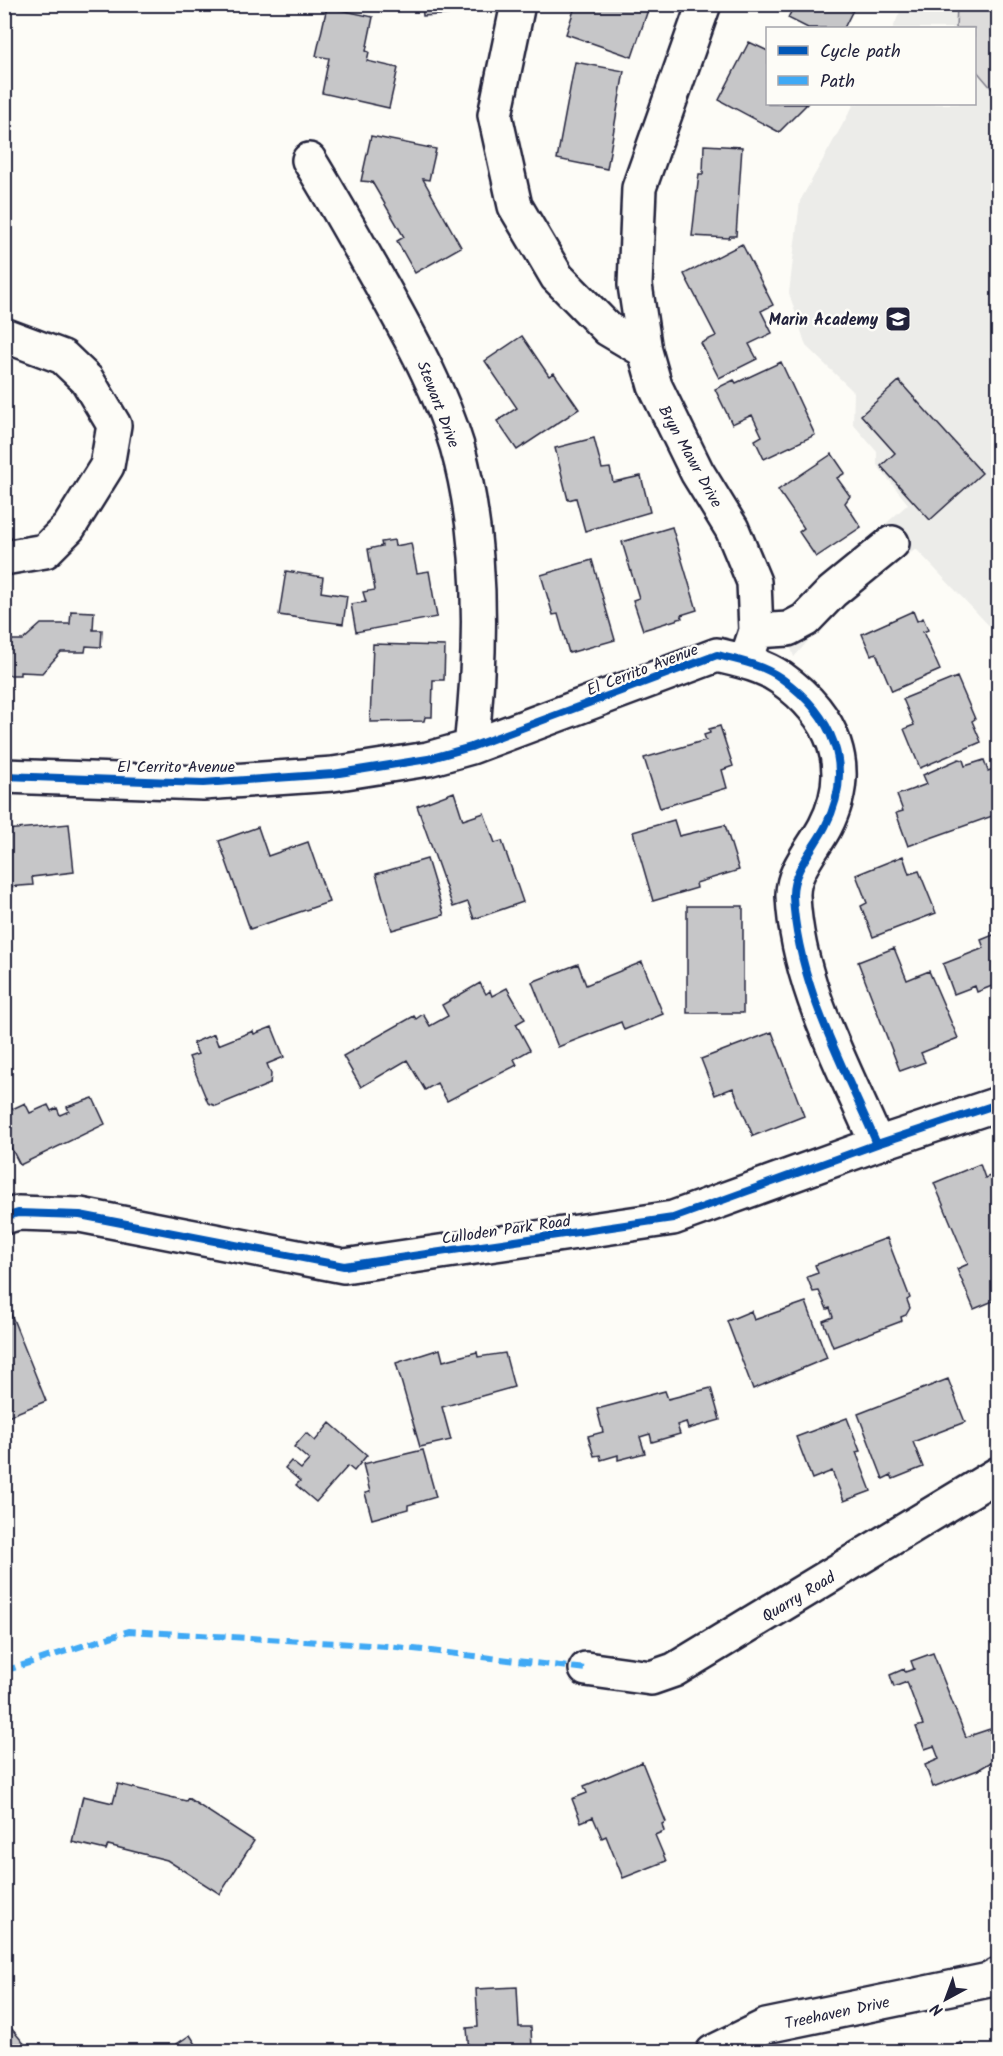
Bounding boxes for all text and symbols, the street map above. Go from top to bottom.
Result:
legend [766,27,976,105]
text: Cycle path [820,38,901,67]
text: Path [820,68,855,97]
school or university icon: Marin Academy [883,304,913,334]
place label: Marin Academy [769,308,879,333]
street label: Stewart Drive [410,357,466,452]
street label: Bryn Mawr Drive [651,401,728,513]
street label: El Cerrito Avenue [583,638,702,703]
street label: El Cerrito Avenue [117,755,235,780]
street label: Culloden Park Road [440,1209,573,1252]
street label: Quarry Road [757,1565,841,1629]
north arrow [916,1969,976,2029]
street label: Treehaven Drive [783,1990,892,2037]
text: N [925,1996,949,2022]

